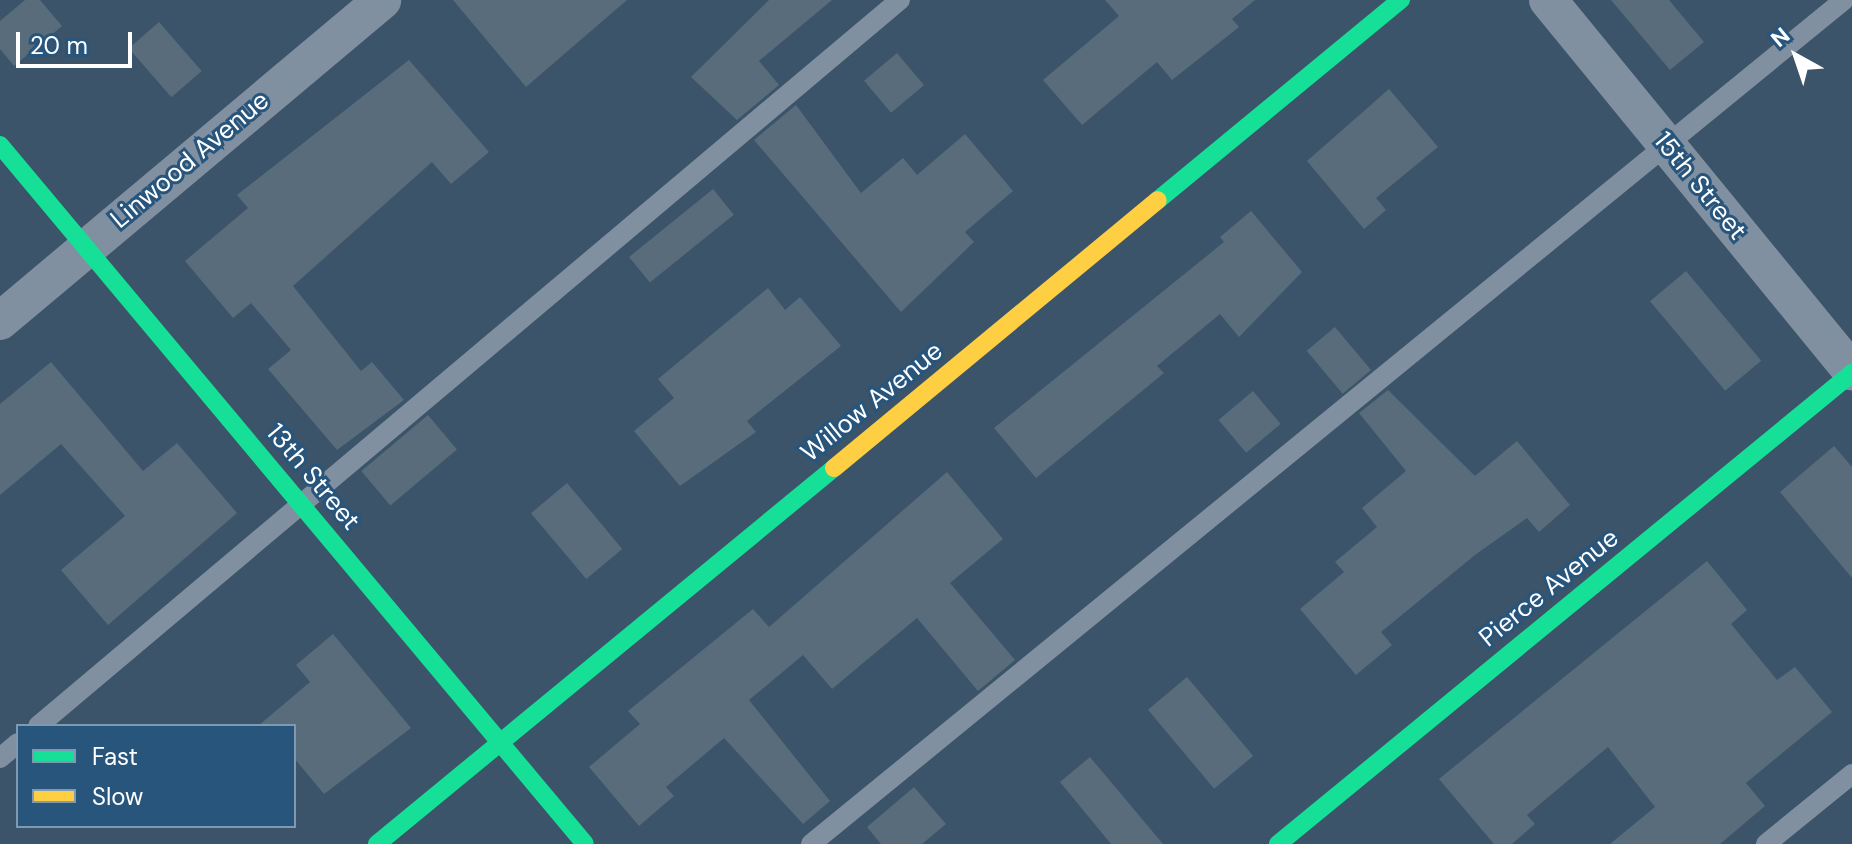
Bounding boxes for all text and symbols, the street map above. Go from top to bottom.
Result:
scale bar [20,16,136,66]
north arrow [1756,16,1836,96]
text: N [1765,21,1796,54]
text: 20 m [30,30,88,61]
street label: Linwood Avenue [105,85,275,235]
street label: 15th Street [1647,126,1753,246]
street label: Willow Avenue [795,335,949,469]
street label: 13th Street [260,417,366,537]
street label: Pierce Avenue [1473,522,1625,654]
legend [16,724,296,828]
text: Fast [92,741,138,772]
text: Slow [92,781,143,812]

